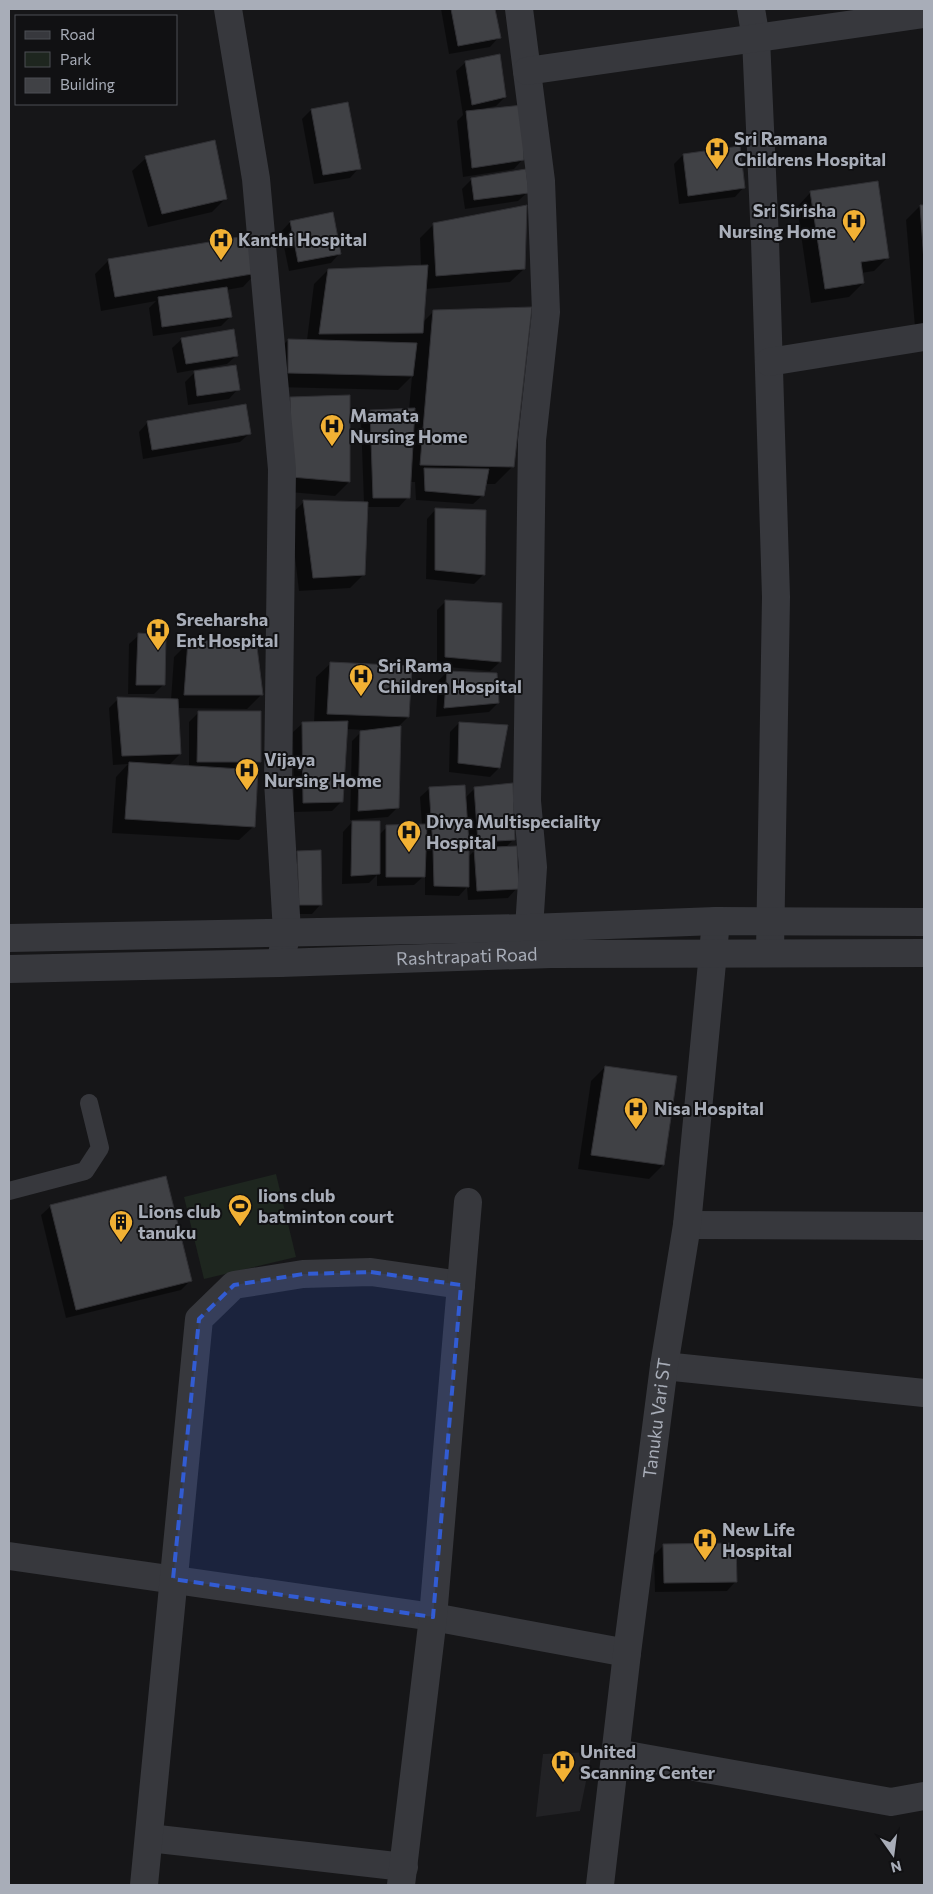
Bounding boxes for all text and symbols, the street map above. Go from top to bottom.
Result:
legend [15,15,178,105]
text: Road [60,25,95,43]
text: Park [60,50,91,68]
text: Building [60,75,115,93]
place label: Sri Ramana Childrens Hospital [734,127,886,170]
hospital icon: Sri Ramana Childrens Hospital [704,136,730,170]
place label: Sri Sirisha Nursing Home [718,199,836,242]
hospital icon: Sri Sirisha Nursing Home [841,208,867,242]
hospital icon: Kanthi Hospital [208,227,234,261]
place label: Kanthi Hospital [238,228,367,250]
place label: Mamata Nursing Home [350,404,468,447]
hospital icon: Mamata Nursing Home [319,413,345,447]
place label: Sreeharsha Ent Hospital [176,608,278,651]
hospital icon: Sreeharsha Ent Hospital [145,617,171,651]
place label: Sri Rama Children Hospital [378,654,522,697]
hospital icon: Sri Rama Children Hospital [348,663,374,697]
place label: Vijaya Nursing Home [264,748,382,791]
hospital icon: Vijaya Nursing Home [234,757,260,791]
place label: Divya Multispeciality Hospital [426,810,601,853]
hospital icon: Divya Multispeciality Hospital [396,819,422,853]
street label: Rashtrapati Road [396,942,538,969]
hospital icon: Nisa Hospital [623,1096,649,1130]
place label: Nisa Hospital [654,1097,764,1119]
place label: lions club batminton court [258,1184,394,1227]
sports icon: lions club batminton court [227,1193,253,1227]
place label: Lions club tanuku [138,1200,221,1243]
building icon: Lions club tanuku [108,1209,134,1243]
street label: Tanuku Vari ST [638,1357,675,1480]
place label: New Life Hospital [722,1518,795,1561]
hospital icon: New Life Hospital [692,1527,718,1561]
place label: United Scanning Center [580,1740,716,1783]
hospital icon: United Scanning Center [550,1749,576,1783]
north arrow [868,1829,918,1879]
text: N [889,1858,903,1877]

